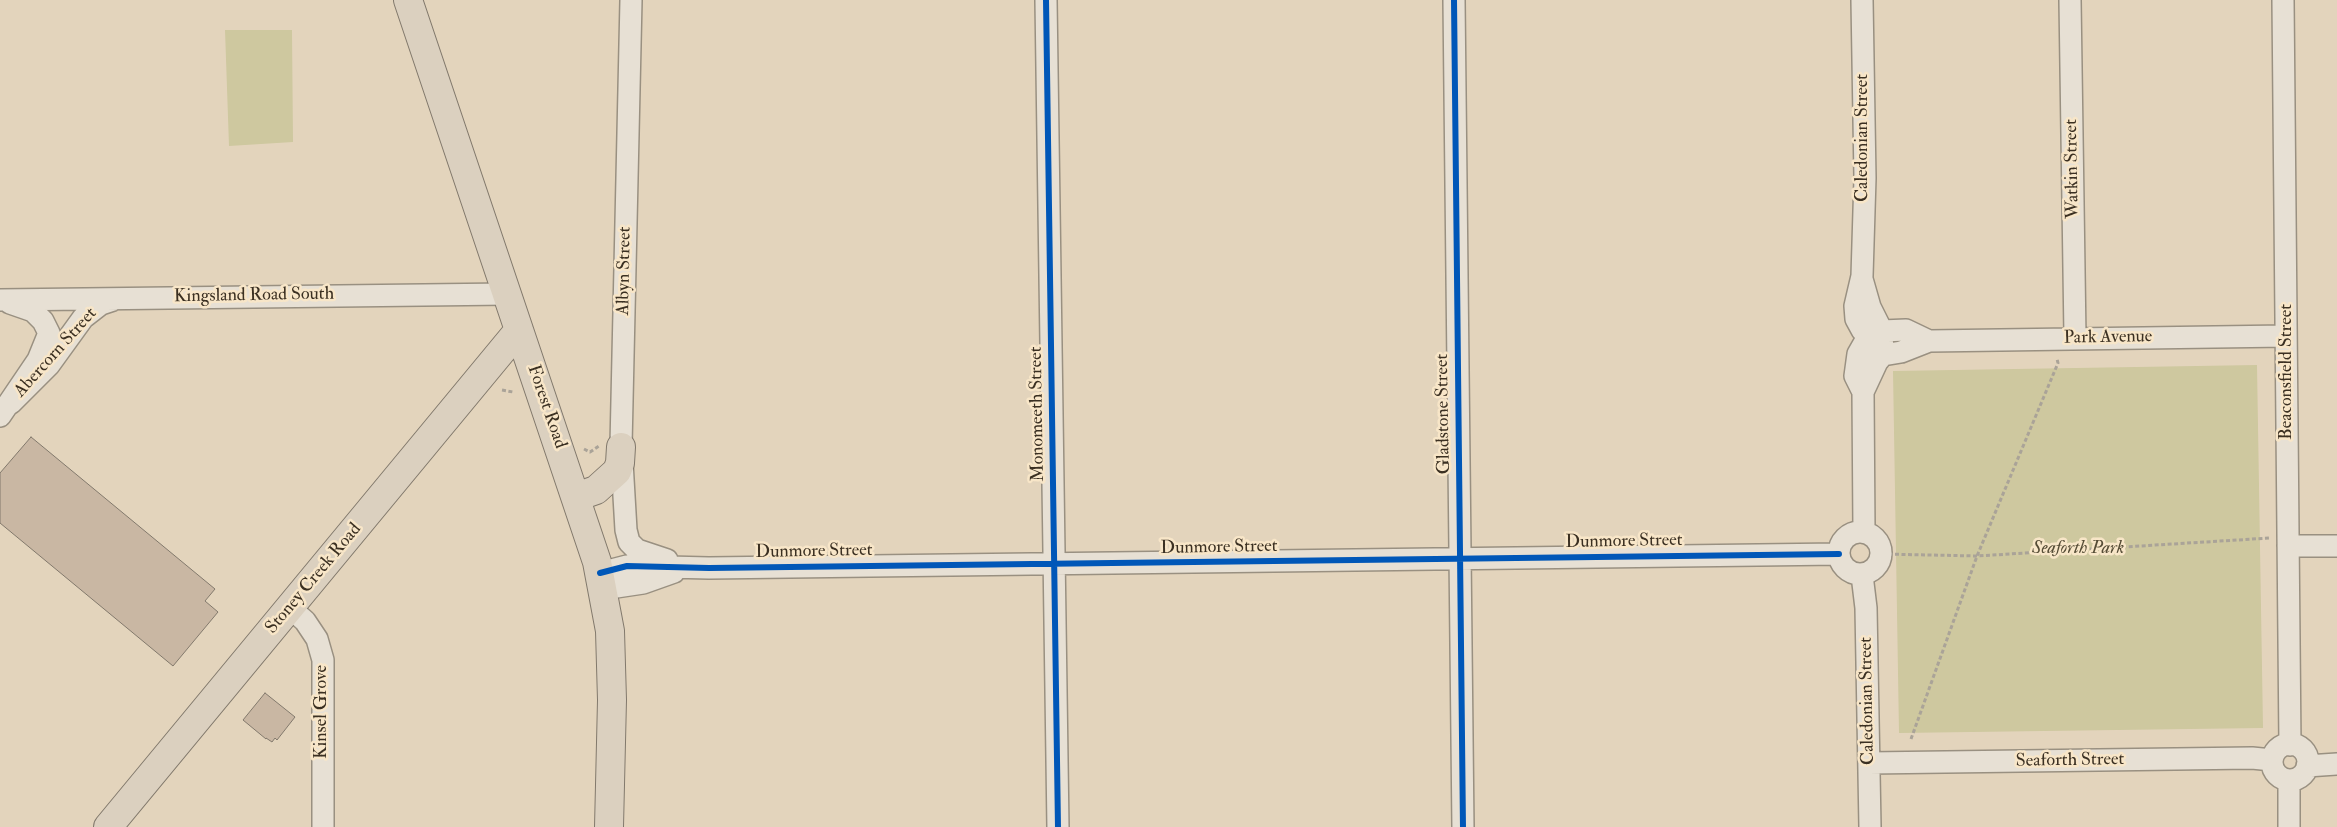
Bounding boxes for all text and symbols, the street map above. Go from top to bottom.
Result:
street label: Caledonian Street [1852,74,1874,202]
street label: Watkin Street [2061,119,2085,219]
street label: Albyn Street [613,226,637,316]
street label: Kingsland Road South [174,284,334,308]
street label: Abercorn Street [10,304,102,402]
street label: Beaconsfield Street [2276,304,2298,440]
street label: Park Avenue [2063,326,2153,350]
street label: Monomeeth Street [1026,346,1050,482]
street label: Gladstone Street [1432,354,1456,474]
street label: Forest Road [522,362,570,452]
street label: Stoney Creek Road [261,519,367,639]
street label: Dunmore Street [1565,530,1683,554]
street label: Dunmore Street [1160,536,1278,560]
park label: Seaforth Park [2032,538,2124,560]
street label: Dunmore Street [755,540,873,564]
street label: Caledonian Street [1856,637,1880,765]
street label: Kinsel Grove [311,665,333,759]
street label: Seaforth Street [2016,749,2124,773]

